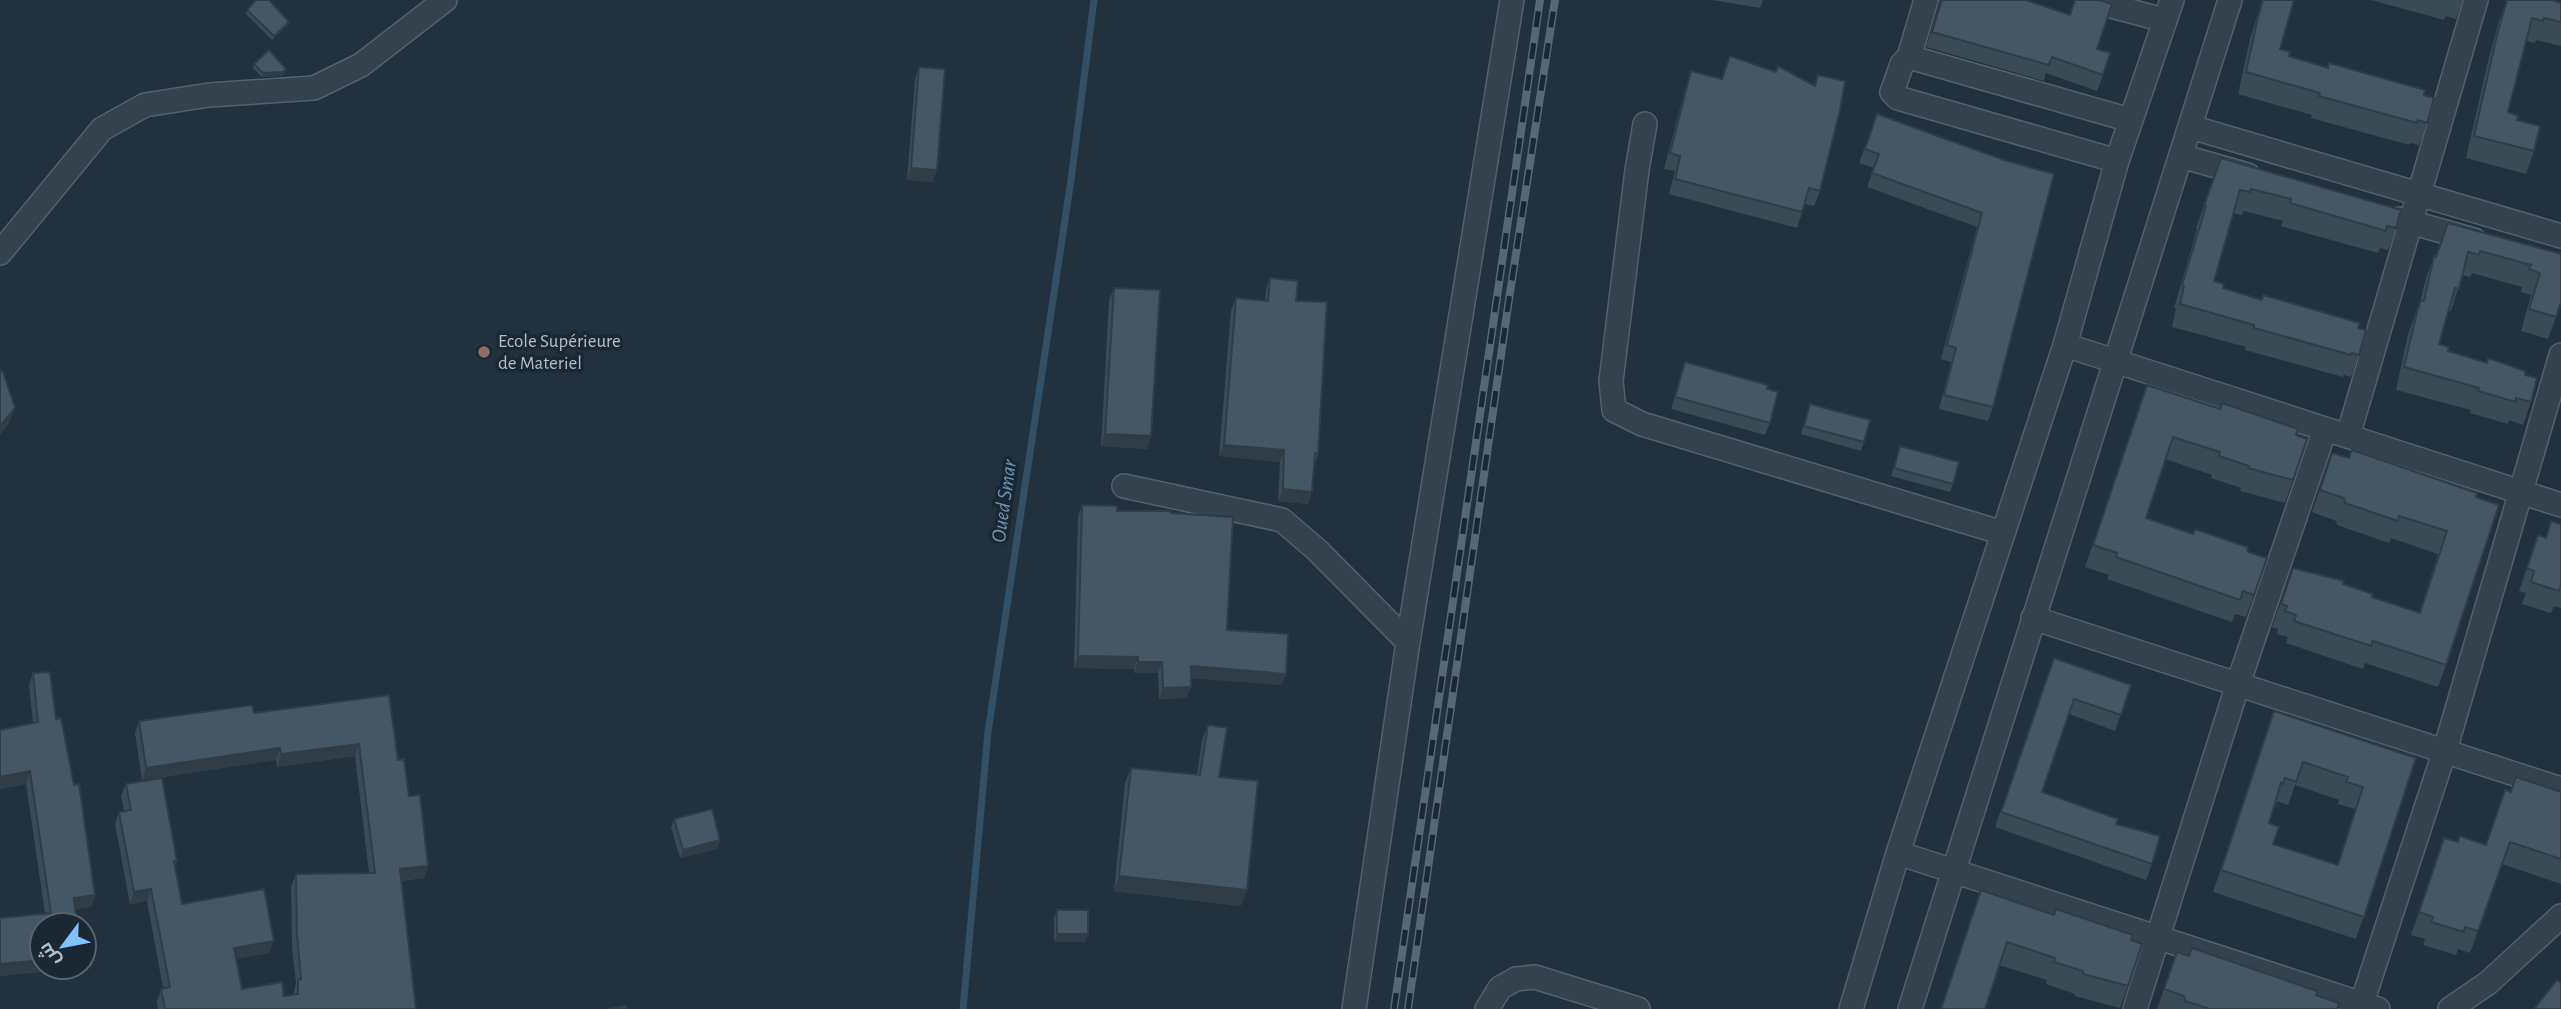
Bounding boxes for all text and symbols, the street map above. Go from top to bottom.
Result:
place label: Ecole Supérieure de Materiel [498,332,621,373]
marker: Ecole Supérieure de Materiel [476,344,492,360]
water label: Oued Smar [988,457,1020,544]
north arrow [28,911,98,981]
text: ش [34,938,65,970]

